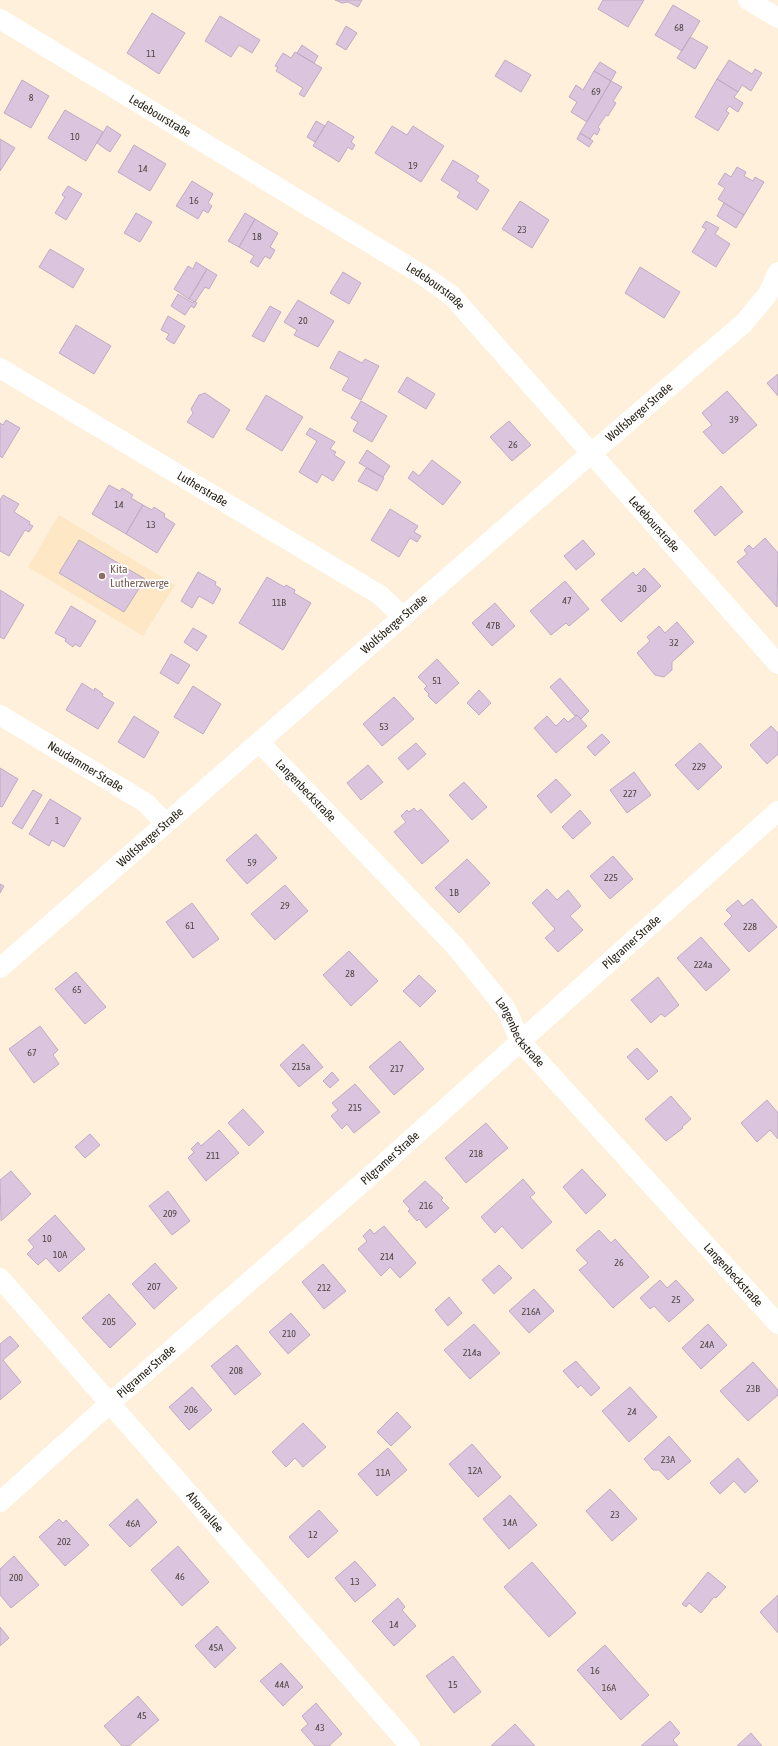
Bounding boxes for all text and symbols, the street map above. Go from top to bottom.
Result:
house number: 68 [674,22,684,33]
house number: 11 [146,48,156,59]
house number: 69 [591,86,601,97]
house number: 8 [29,92,34,103]
street label: Ledebourstraße [127,92,193,140]
house number: 10 [70,131,80,142]
house number: 19 [408,160,418,171]
house number: 14 [138,163,148,174]
house number: 16 [189,195,199,206]
house number: 23 [517,224,527,235]
house number: 18 [252,231,262,242]
street label: Ledebourstraße [404,260,468,312]
house number: 20 [298,315,308,326]
street label: Wolfsberger Straße [603,380,675,445]
house number: 39 [729,414,739,425]
house number: 26 [508,439,518,450]
street label: Lutherstraße [175,469,230,510]
street label: Ledebourstraße [626,493,682,555]
house number: 14 [114,499,124,510]
house number: 13 [146,519,156,530]
place label: Kita Lutherzwerge [110,562,169,590]
marker: Kita Lutherzwerge [97,571,107,581]
house number: 30 [637,583,647,594]
street label: Wolfsberger Straße [358,592,430,657]
house number: 47 [562,595,572,606]
house number: 11B [272,597,286,608]
house number: 47B [486,620,500,631]
house number: 32 [669,637,679,648]
house number: 51 [432,675,442,686]
house number: 53 [379,721,389,732]
street label: Neudammer Straße [45,738,126,795]
street label: Langenbeckstraße [273,757,339,825]
house number: 229 [692,761,706,772]
house number: 227 [623,788,637,799]
street label: Wolfsberger Straße [114,805,186,870]
house number: 1 [55,815,60,826]
house number: 59 [247,857,257,868]
house number: 225 [604,872,618,883]
house number: 1B [449,887,459,898]
house number: 29 [280,900,290,911]
street label: Pilgramer Straße [599,912,663,972]
house number: 61 [185,920,195,931]
house number: 228 [743,921,757,932]
house number: 224a [694,959,713,970]
house number: 28 [345,968,355,979]
house number: 65 [72,984,82,995]
street label: Langenbeckstraße [492,995,547,1070]
house number: 67 [27,1047,37,1058]
house number: 215a [292,1061,311,1072]
house number: 217 [390,1063,404,1074]
house number: 215 [348,1102,362,1113]
street label: Pilgramer Straße [358,1128,422,1188]
house number: 218 [469,1148,483,1159]
house number: 211 [206,1150,220,1161]
house number: 216 [419,1200,433,1211]
house number: 209 [163,1208,177,1219]
house number: 10 [42,1233,52,1244]
street label: Langenbeckstraße [701,1240,766,1309]
house number: 10A [53,1249,67,1260]
house number: 214 [380,1251,394,1262]
house number: 26 [614,1257,624,1268]
house number: 207 [147,1281,161,1292]
house number: 212 [317,1282,331,1293]
house number: 25 [671,1294,681,1305]
house number: 216A [522,1306,541,1317]
house number: 205 [102,1316,116,1327]
house number: 210 [282,1328,296,1339]
house number: 24A [700,1339,714,1350]
street label: Pilgramer Straße [114,1342,178,1401]
house number: 214a [463,1347,482,1358]
house number: 208 [229,1365,243,1376]
house number: 23B [746,1383,760,1394]
house number: 206 [184,1404,198,1415]
house number: 24 [627,1406,637,1417]
house number: 23A [661,1454,675,1465]
house number: 12A [468,1465,482,1476]
house number: 11A [376,1467,390,1478]
street label: Ahornallee [183,1489,226,1535]
house number: 23 [610,1509,620,1520]
house number: 14A [503,1517,517,1528]
house number: 46A [126,1518,140,1529]
house number: 12 [308,1529,318,1540]
house number: 202 [57,1536,71,1547]
house number: 46 [175,1571,185,1582]
house number: 200 [9,1572,23,1583]
house number: 13 [350,1576,360,1587]
house number: 14 [389,1619,399,1630]
house number: 45A [209,1642,223,1653]
house number: 16 [590,1665,600,1676]
house number: 44A [275,1679,289,1690]
house number: 15 [448,1679,458,1690]
house number: 16A [602,1682,616,1693]
house number: 45 [137,1710,147,1721]
house number: 43 [315,1722,325,1733]

